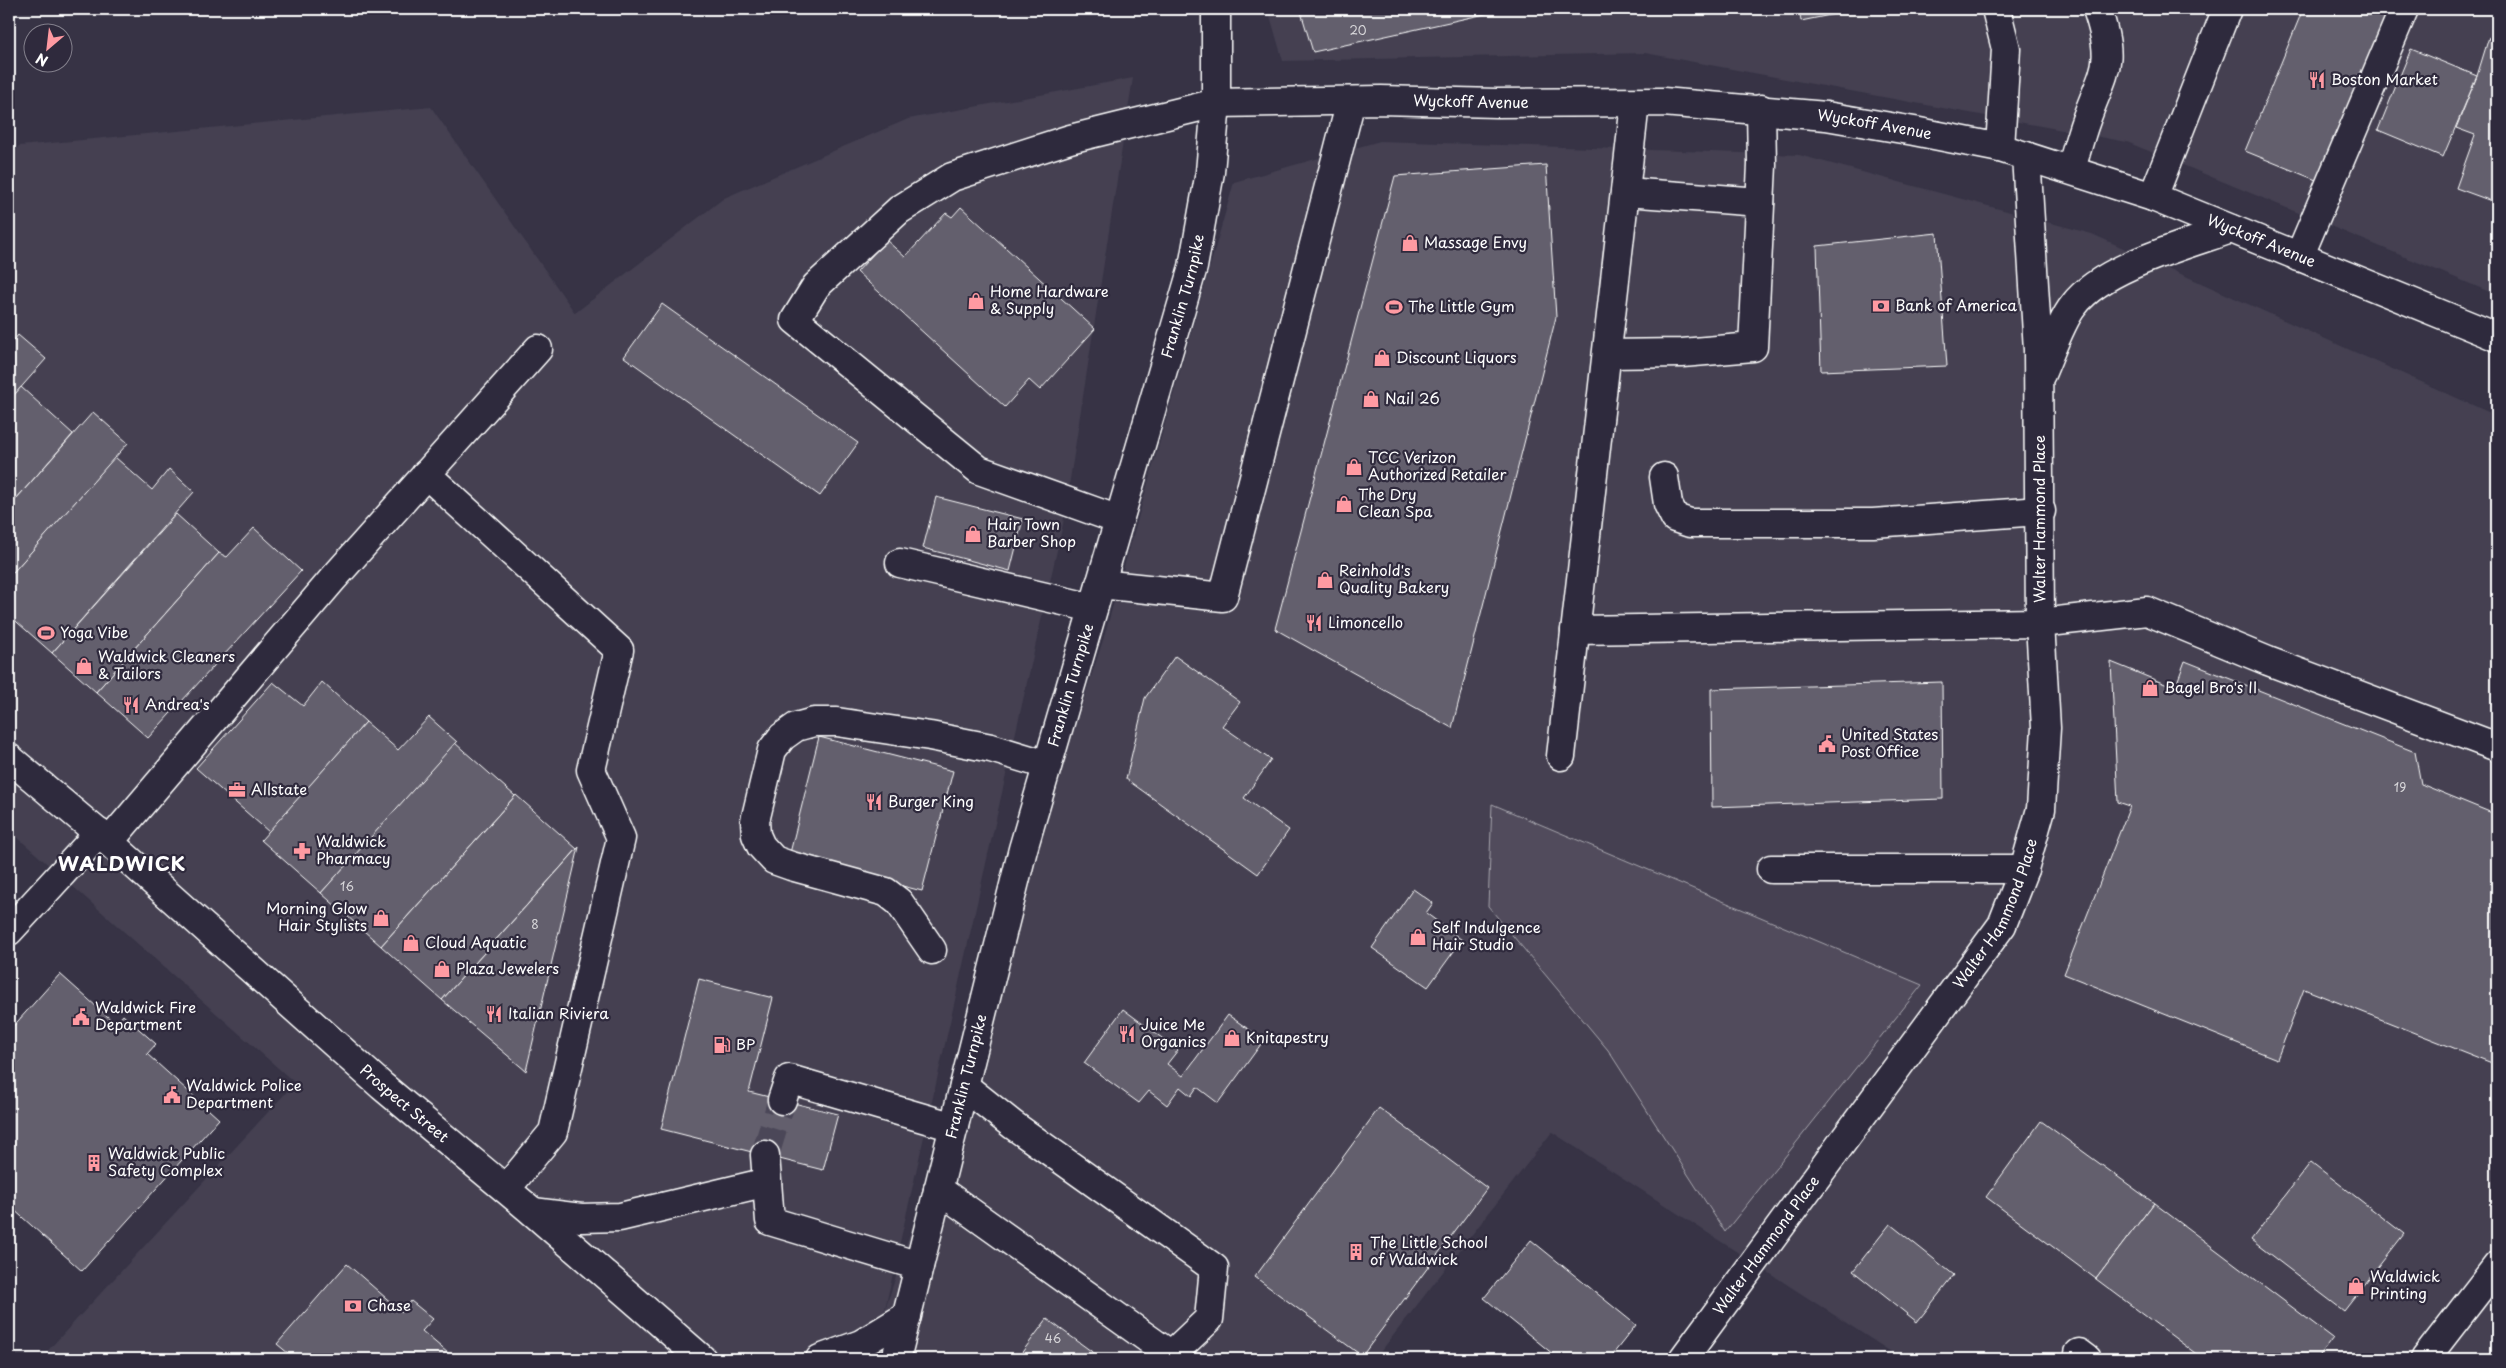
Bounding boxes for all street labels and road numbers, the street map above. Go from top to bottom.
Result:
street label: Wyckoff Avenue [1413,88,1529,113]
street label: Wyckoff Avenue [1817,102,1934,144]
street label: Wyckoff Avenue [2204,207,2320,272]
street label: Franklin Turnpike [1154,232,1209,361]
street label: Walter Hammond Place [2027,435,2050,603]
street label: Franklin Turnpike [1040,620,1098,750]
street label: Walter Hammond Place [1946,835,2042,993]
street label: Franklin Turnpike [938,1012,991,1141]
street label: Prospect Street [355,1058,455,1147]
street label: Walter Hammond Place [1706,1170,1824,1319]

